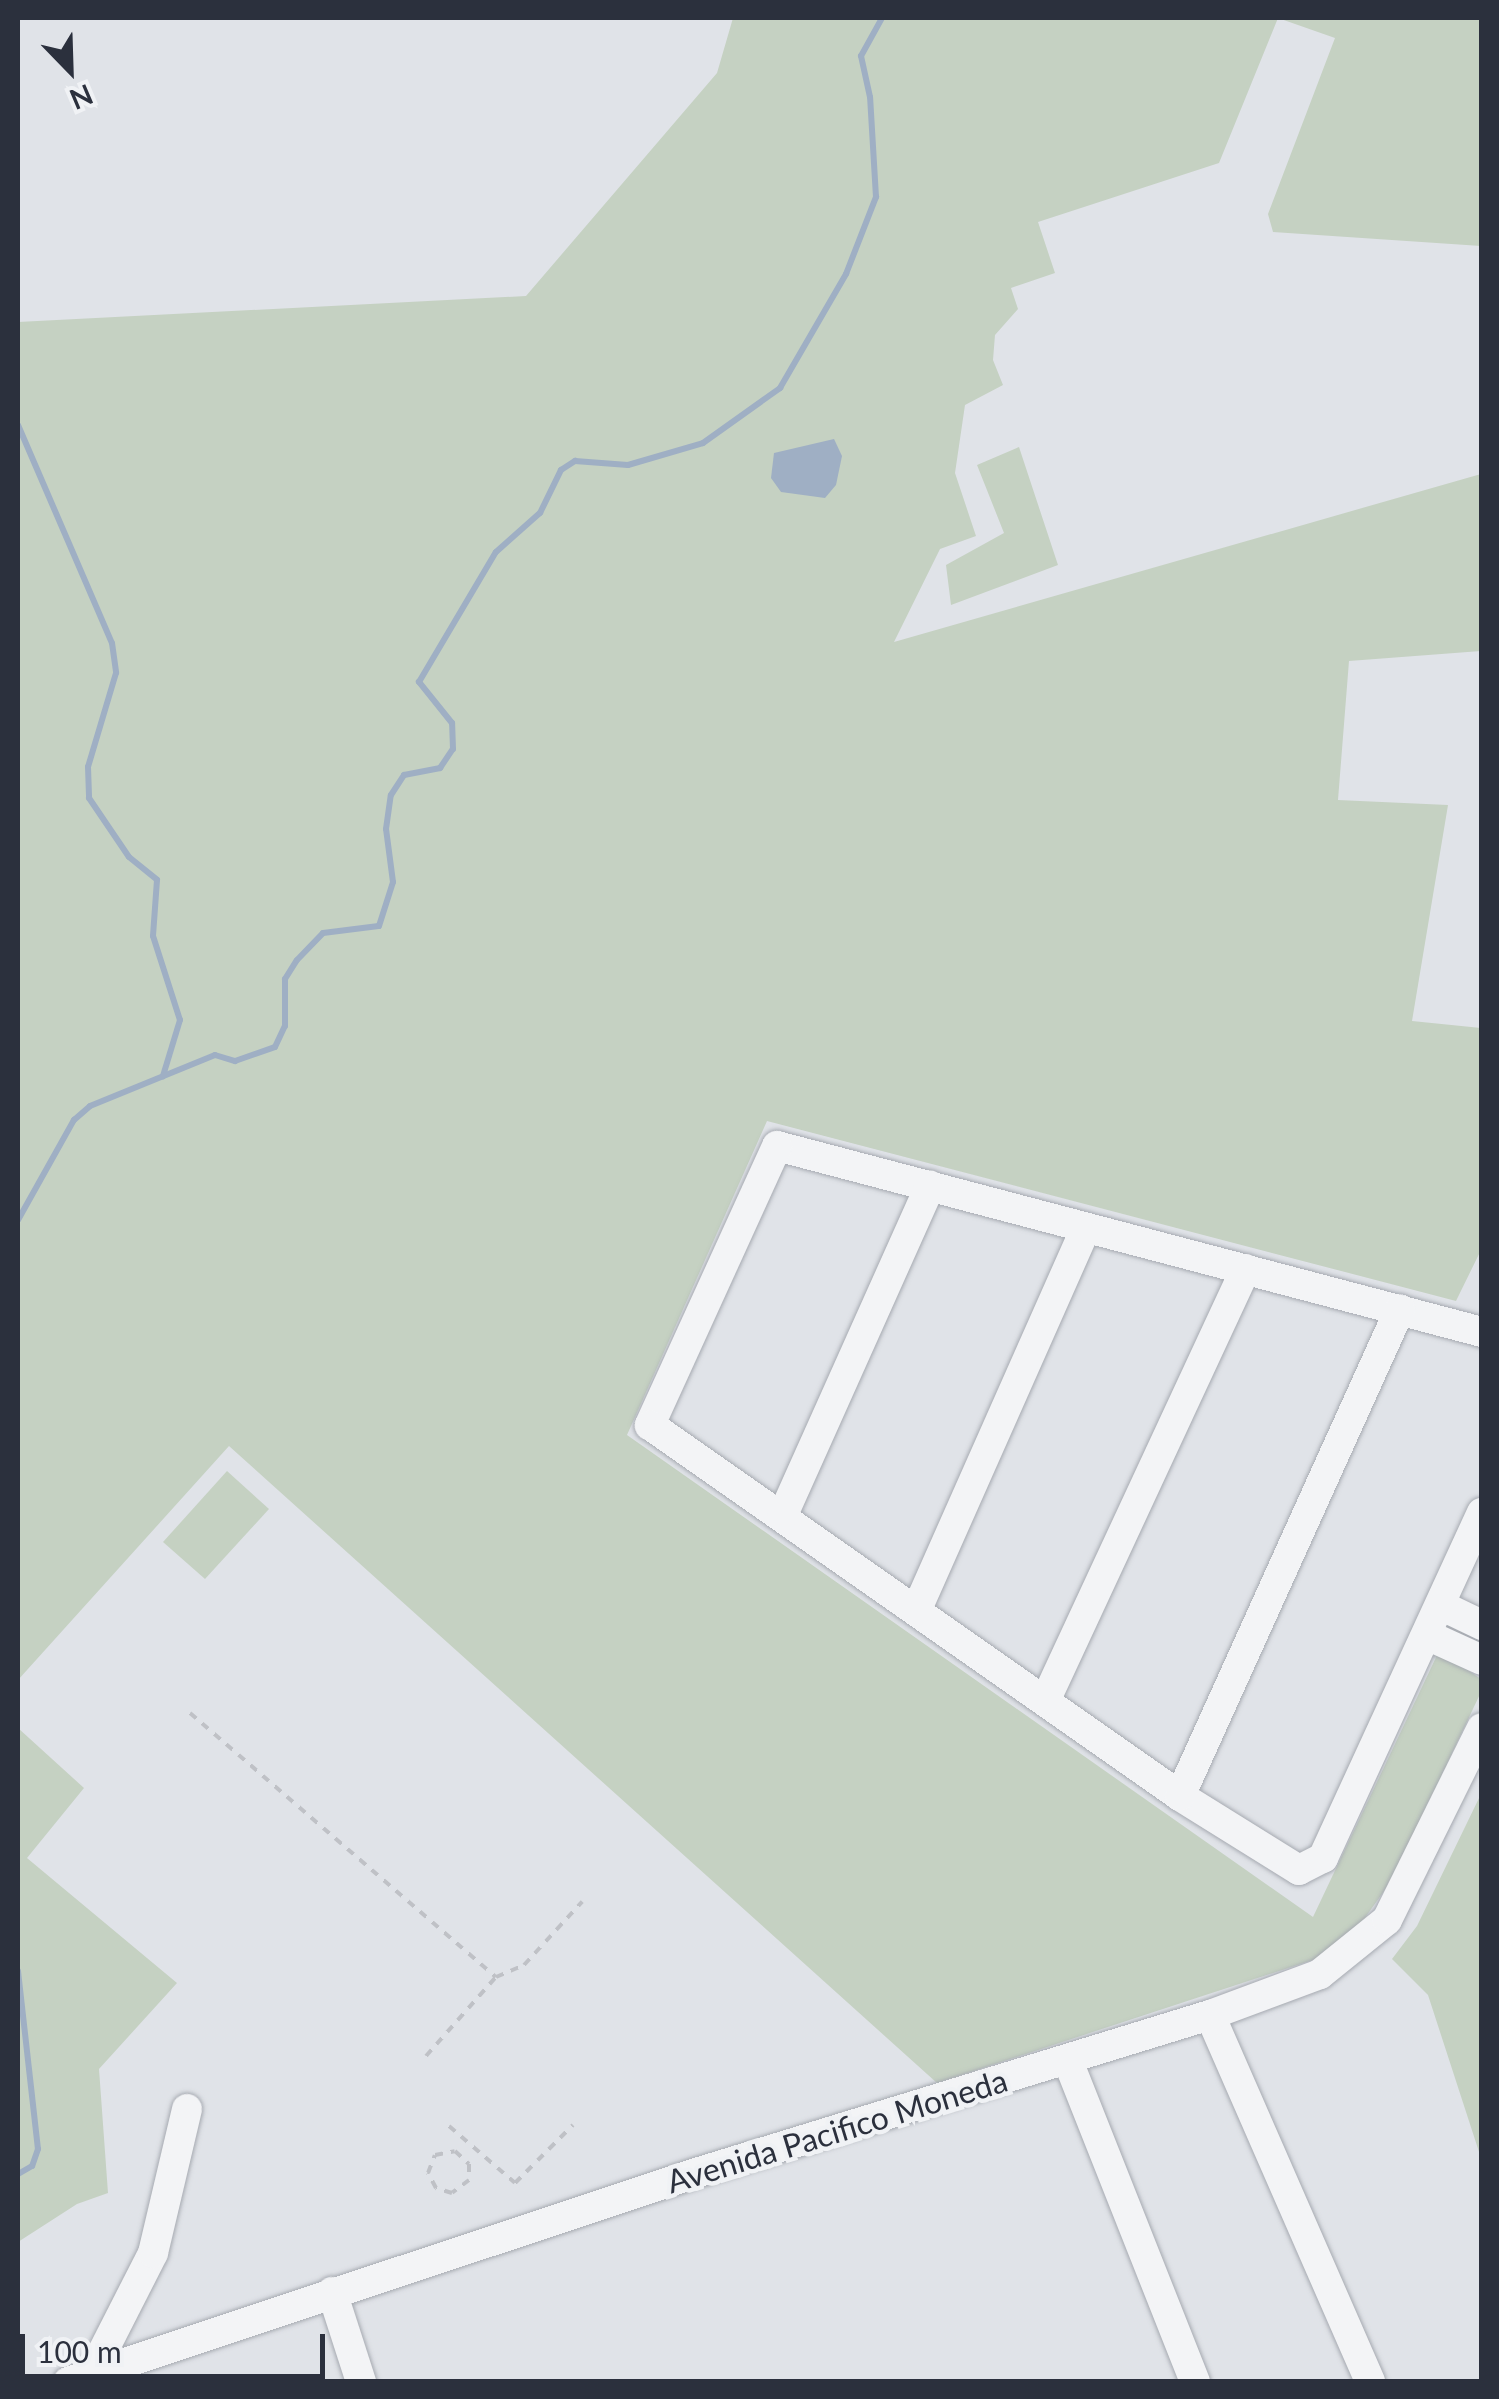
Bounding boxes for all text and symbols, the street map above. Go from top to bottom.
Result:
north arrow [20,20,120,120]
text: N [65,78,98,117]
street label: Avenida Pacifico Moneda [662,2061,1012,2201]
scale bar [25,2314,330,2376]
text: 100 m [37,2333,122,2369]

